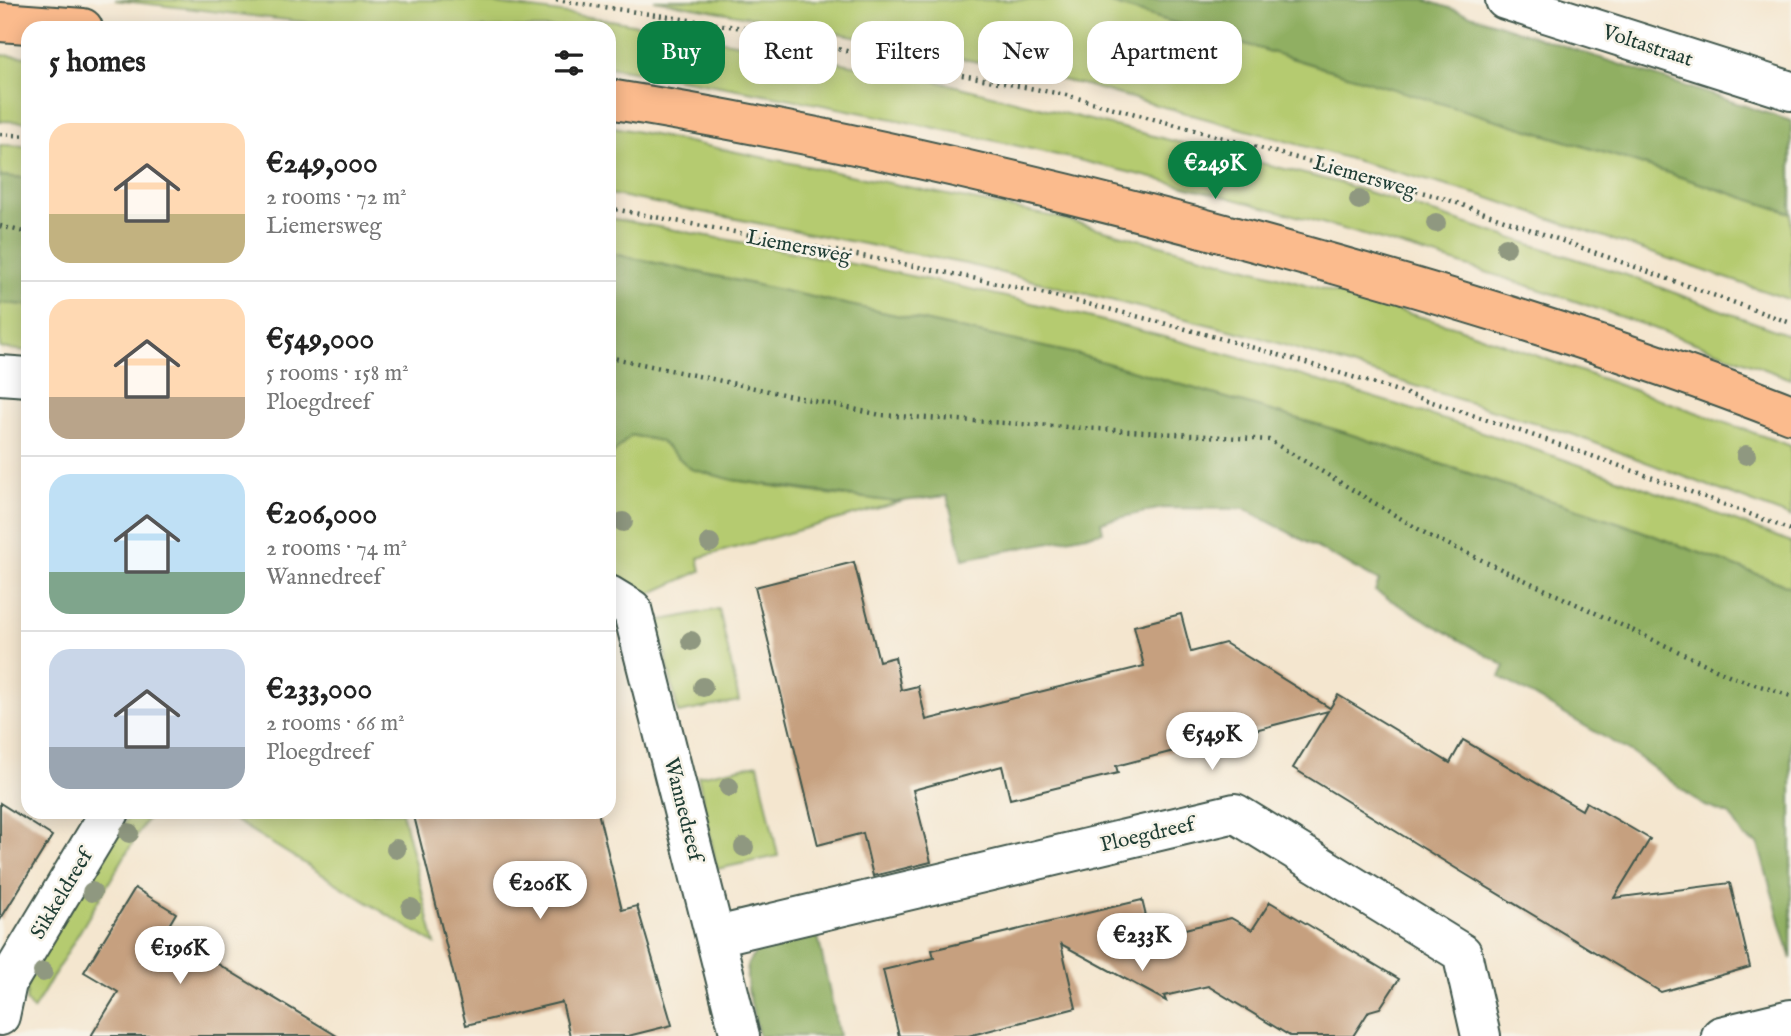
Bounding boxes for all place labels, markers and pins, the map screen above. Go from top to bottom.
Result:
pin: €249K [1166,142,1264,201]
pin: €549K [1163,712,1261,772]
pin: €206K [491,862,589,921]
pin: €233K [1093,914,1191,973]
pin: €196K [131,926,229,986]

